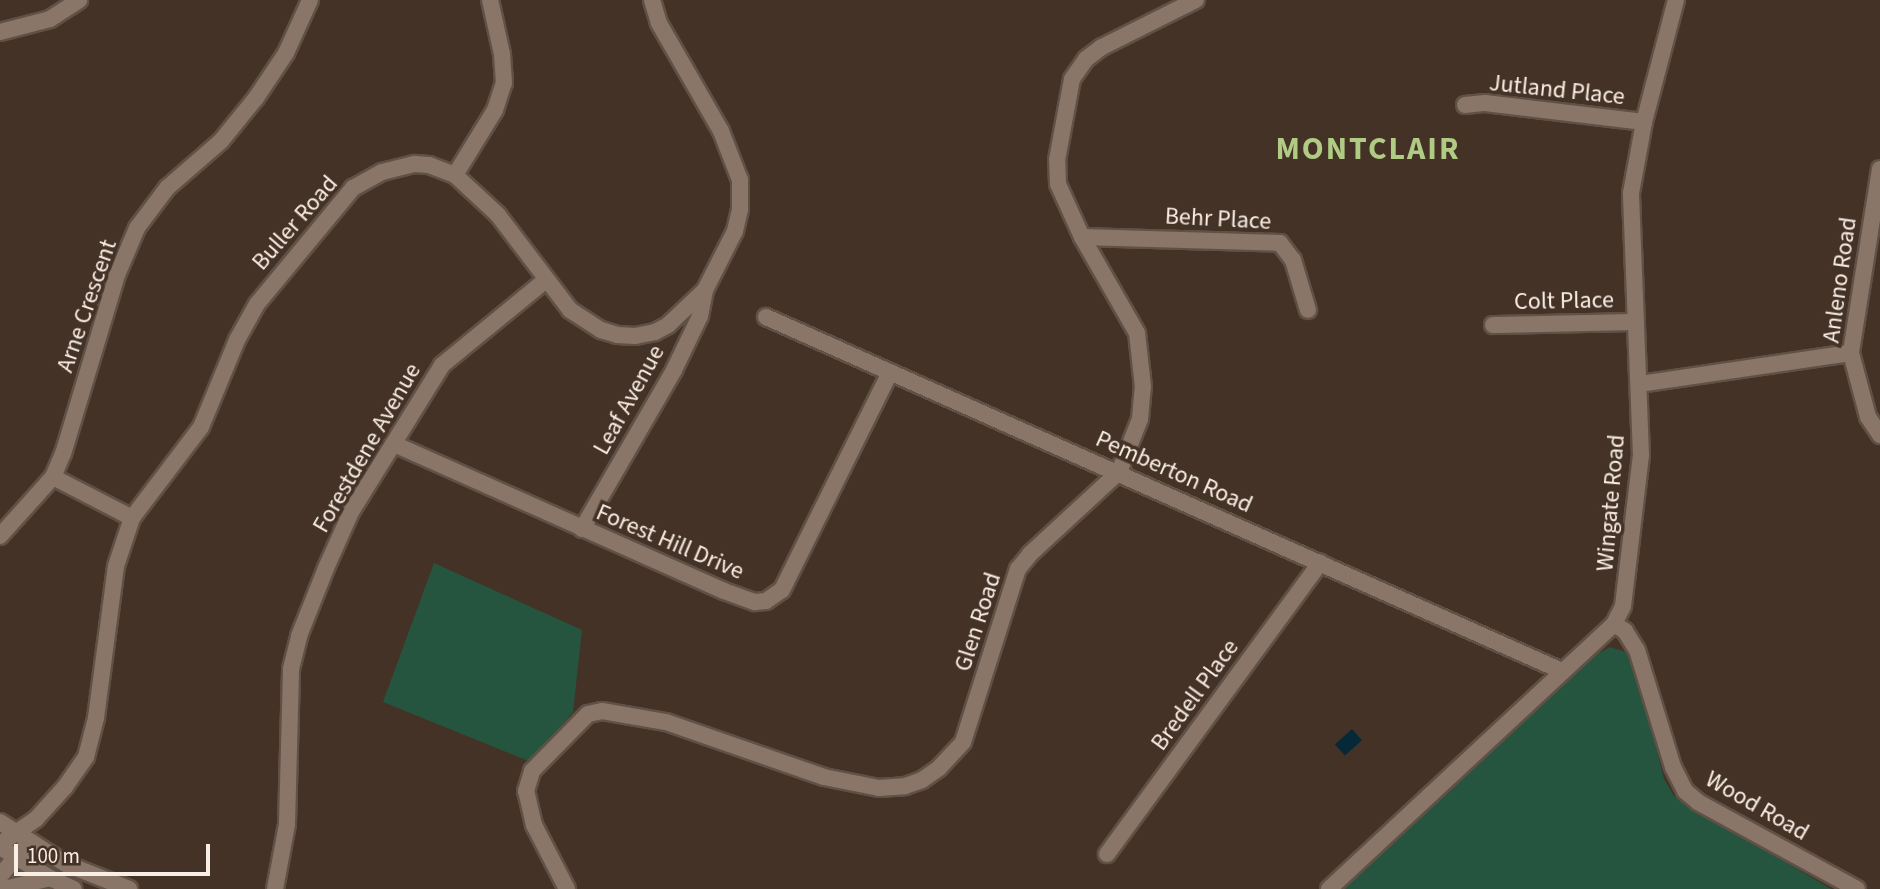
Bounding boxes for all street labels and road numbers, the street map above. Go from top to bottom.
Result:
street label: Jutland Place [1488,69,1626,111]
street label: Buller Road [246,170,344,276]
street label: Behr Place [1164,202,1272,236]
street label: Anleno Road [1817,215,1863,345]
street label: Arne Crescent [51,236,123,376]
street label: Colt Place [1514,286,1614,316]
street label: Leaf Avenue [587,340,671,460]
street label: Forestdene Avenue [307,358,427,538]
street label: Pemberton Road [1091,425,1257,519]
street label: Wingate Road [1591,433,1631,573]
street label: Forest Hill Drive [592,498,748,586]
street label: Glen Road [949,569,1007,675]
street label: Bredell Place [1145,634,1245,756]
street label: Wood Road [1700,765,1814,847]

